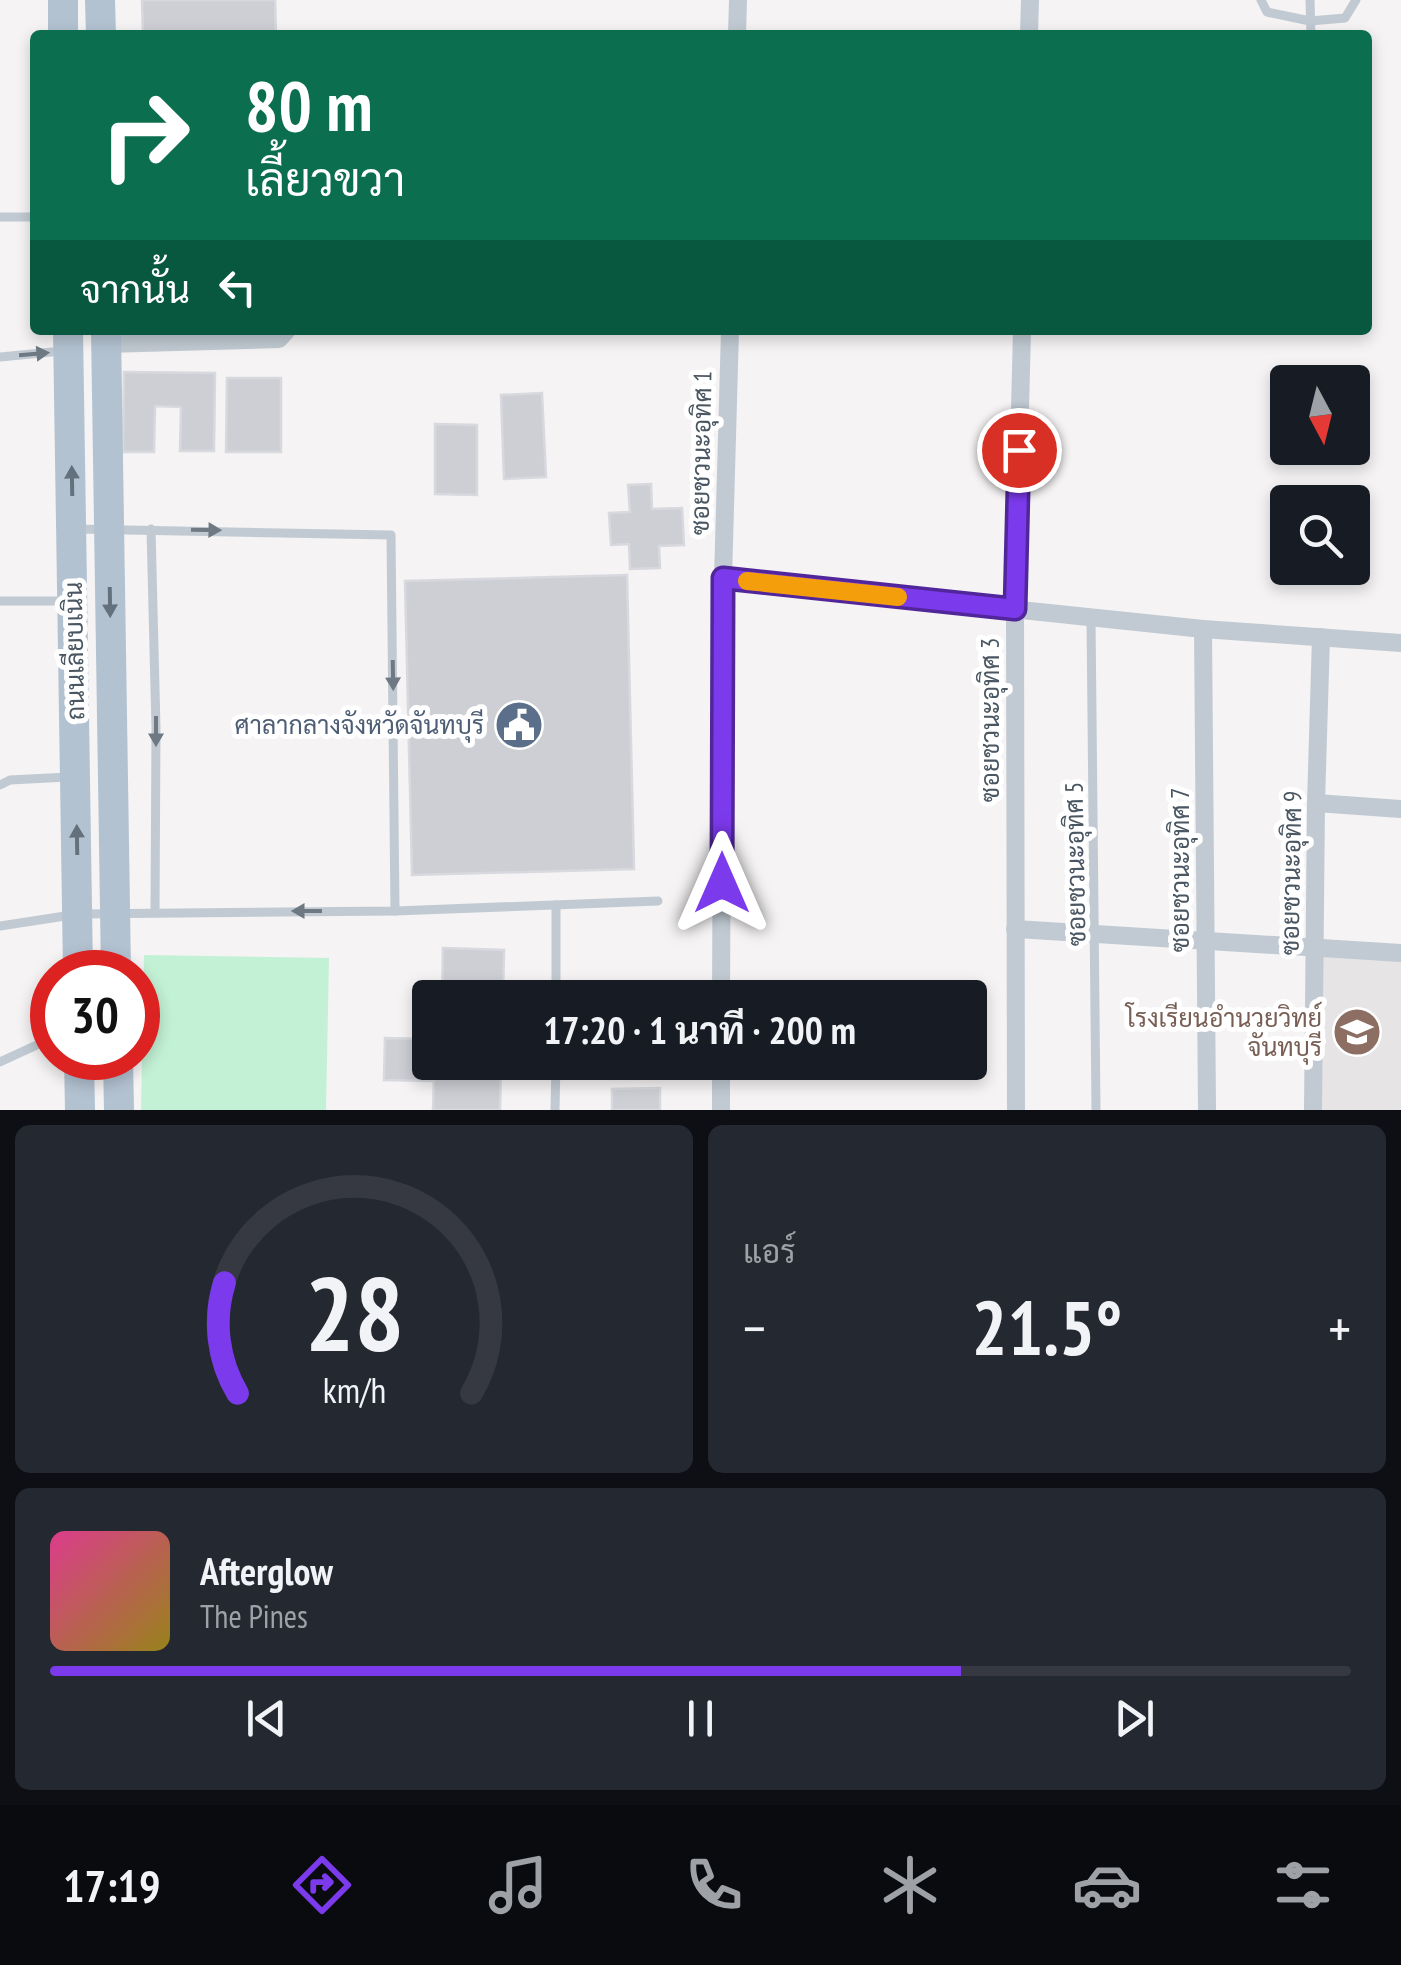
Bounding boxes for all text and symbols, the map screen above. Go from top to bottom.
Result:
text: 80 m [245,60,373,150]
icon: right [80,70,210,200]
text: เลี้ยวขวา [245,150,405,208]
icon: left [210,260,265,315]
text: จากนั้น [80,264,190,313]
one-way arrow [19,345,51,361]
north arrow [1270,365,1370,465]
map controls [1270,365,1370,585]
street label: ซอยชวนะอุทิศ 1 [684,371,720,535]
pin [977,408,1062,493]
icon: arrive [992,423,1047,478]
one-way arrow [64,465,80,497]
button: search [1270,485,1370,585]
one-way arrow [190,523,222,539]
street label: ถนนเลียบเนิน [57,581,91,721]
one-way arrow [102,587,118,619]
street label: ซอยชวนะอุทิศ 3 [974,638,1008,802]
one-way arrow [385,659,401,691]
public building icon: ศาลากลางจังหวัดจันทบุรี [493,699,545,751]
place label: ศาลากลางจังหวัดจันทบุรี [235,709,484,743]
one-way arrow [148,716,164,748]
street label: ซอยชวนะอุทิศ 5 [1058,782,1094,946]
street label: ซอยชวนะอุทิศ 7 [1164,788,1198,952]
street label: ซอยชวนะอุทิศ 9 [1274,791,1310,955]
one-way arrow [68,824,84,856]
position arrow [670,831,774,935]
one-way arrow [290,904,322,920]
speed limit sign: 30 [30,950,160,1080]
place label: โรงเรียนอำนวยวิทย์ จันทบุรี [1124,1001,1322,1065]
text: 17:20 · 1 นาที · 200 m [543,1005,856,1054]
school or university icon: โรงเรียนอำนวยวิทย์ จันทบุรี [1331,1006,1383,1058]
text: แอร์ [743,1230,796,1272]
text: 28 [304,1245,404,1380]
text: 21.5° [972,1279,1122,1376]
text: − [743,1292,766,1363]
text: + [1328,1292,1351,1363]
text: km/h [322,1367,386,1413]
text: Afterglow [200,1546,333,1595]
text: The Pines [200,1595,308,1637]
icon: previous [239,1691,294,1746]
icon: pause [673,1691,728,1746]
icon: next [1107,1691,1162,1746]
icon: directions [287,1850,357,1920]
icon: music [483,1850,553,1920]
icon: phone [679,1850,749,1920]
icon: climate [875,1850,945,1920]
icon: car [1072,1850,1142,1920]
icon: filters [1268,1850,1338,1920]
text: 17:19 [63,1856,160,1914]

